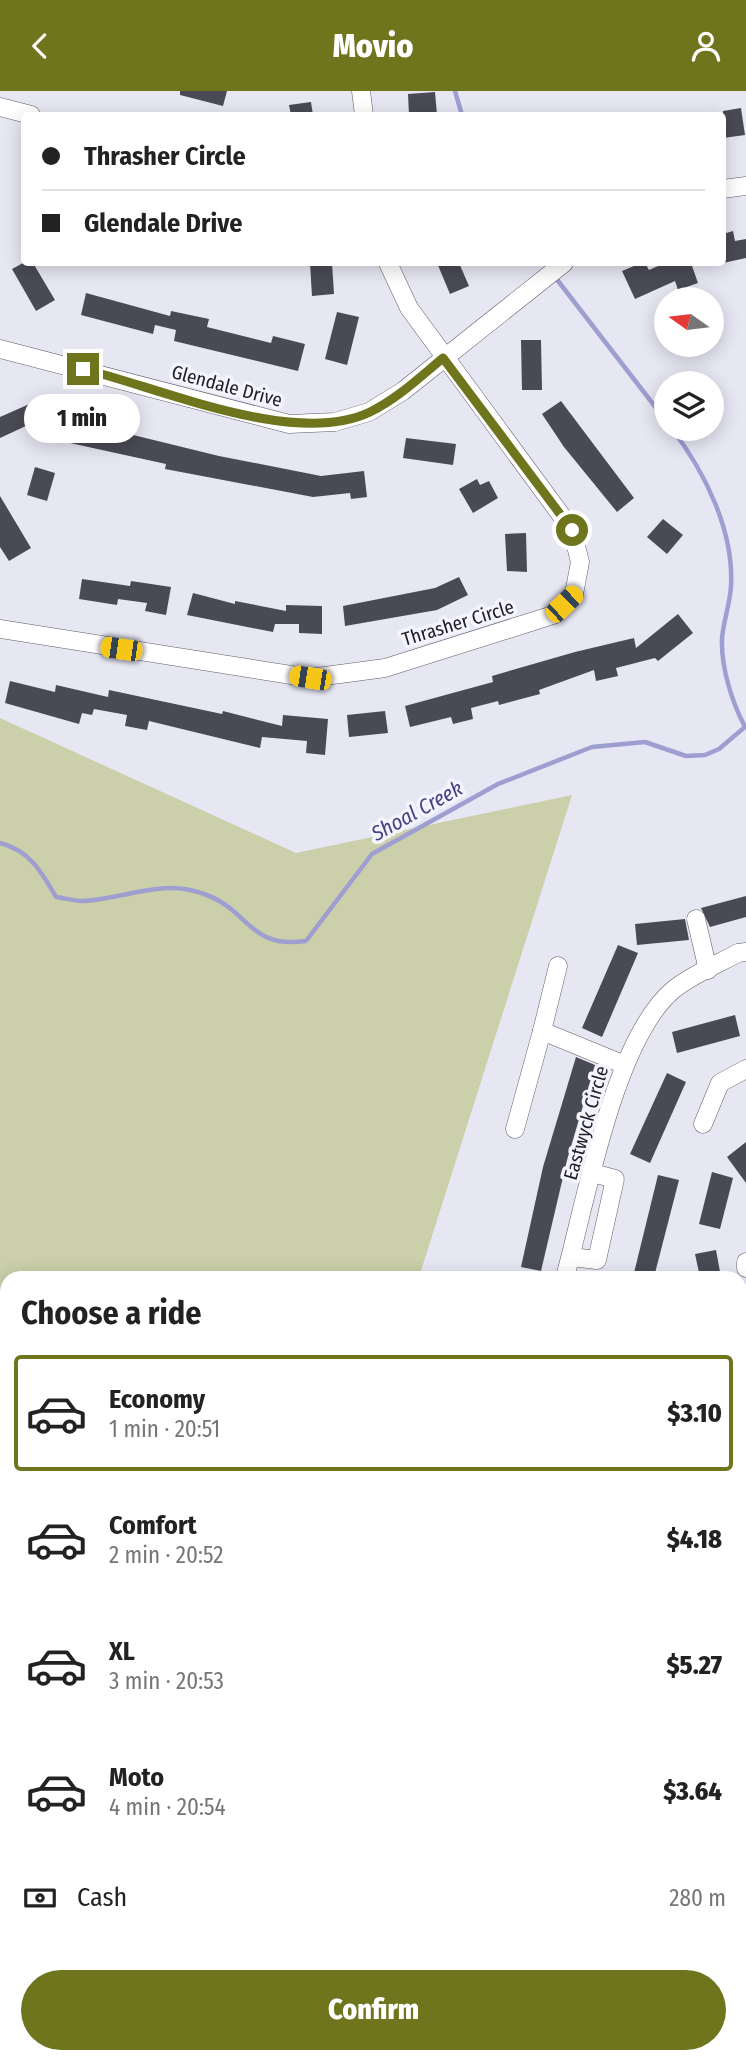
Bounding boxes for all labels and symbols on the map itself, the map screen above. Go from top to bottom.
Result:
north arrow [654,287,724,357]
route end [67,353,99,385]
street label: Glendale Drive [169,360,285,412]
callout: 1 min [25,393,141,443]
route start [556,514,588,546]
car [542,582,587,626]
street label: Thrasher Circle [399,595,517,651]
car [99,636,144,662]
car [288,664,333,692]
water label: Shoal Creek [366,775,467,847]
street label: Eastwyck Circle [559,1063,613,1183]

